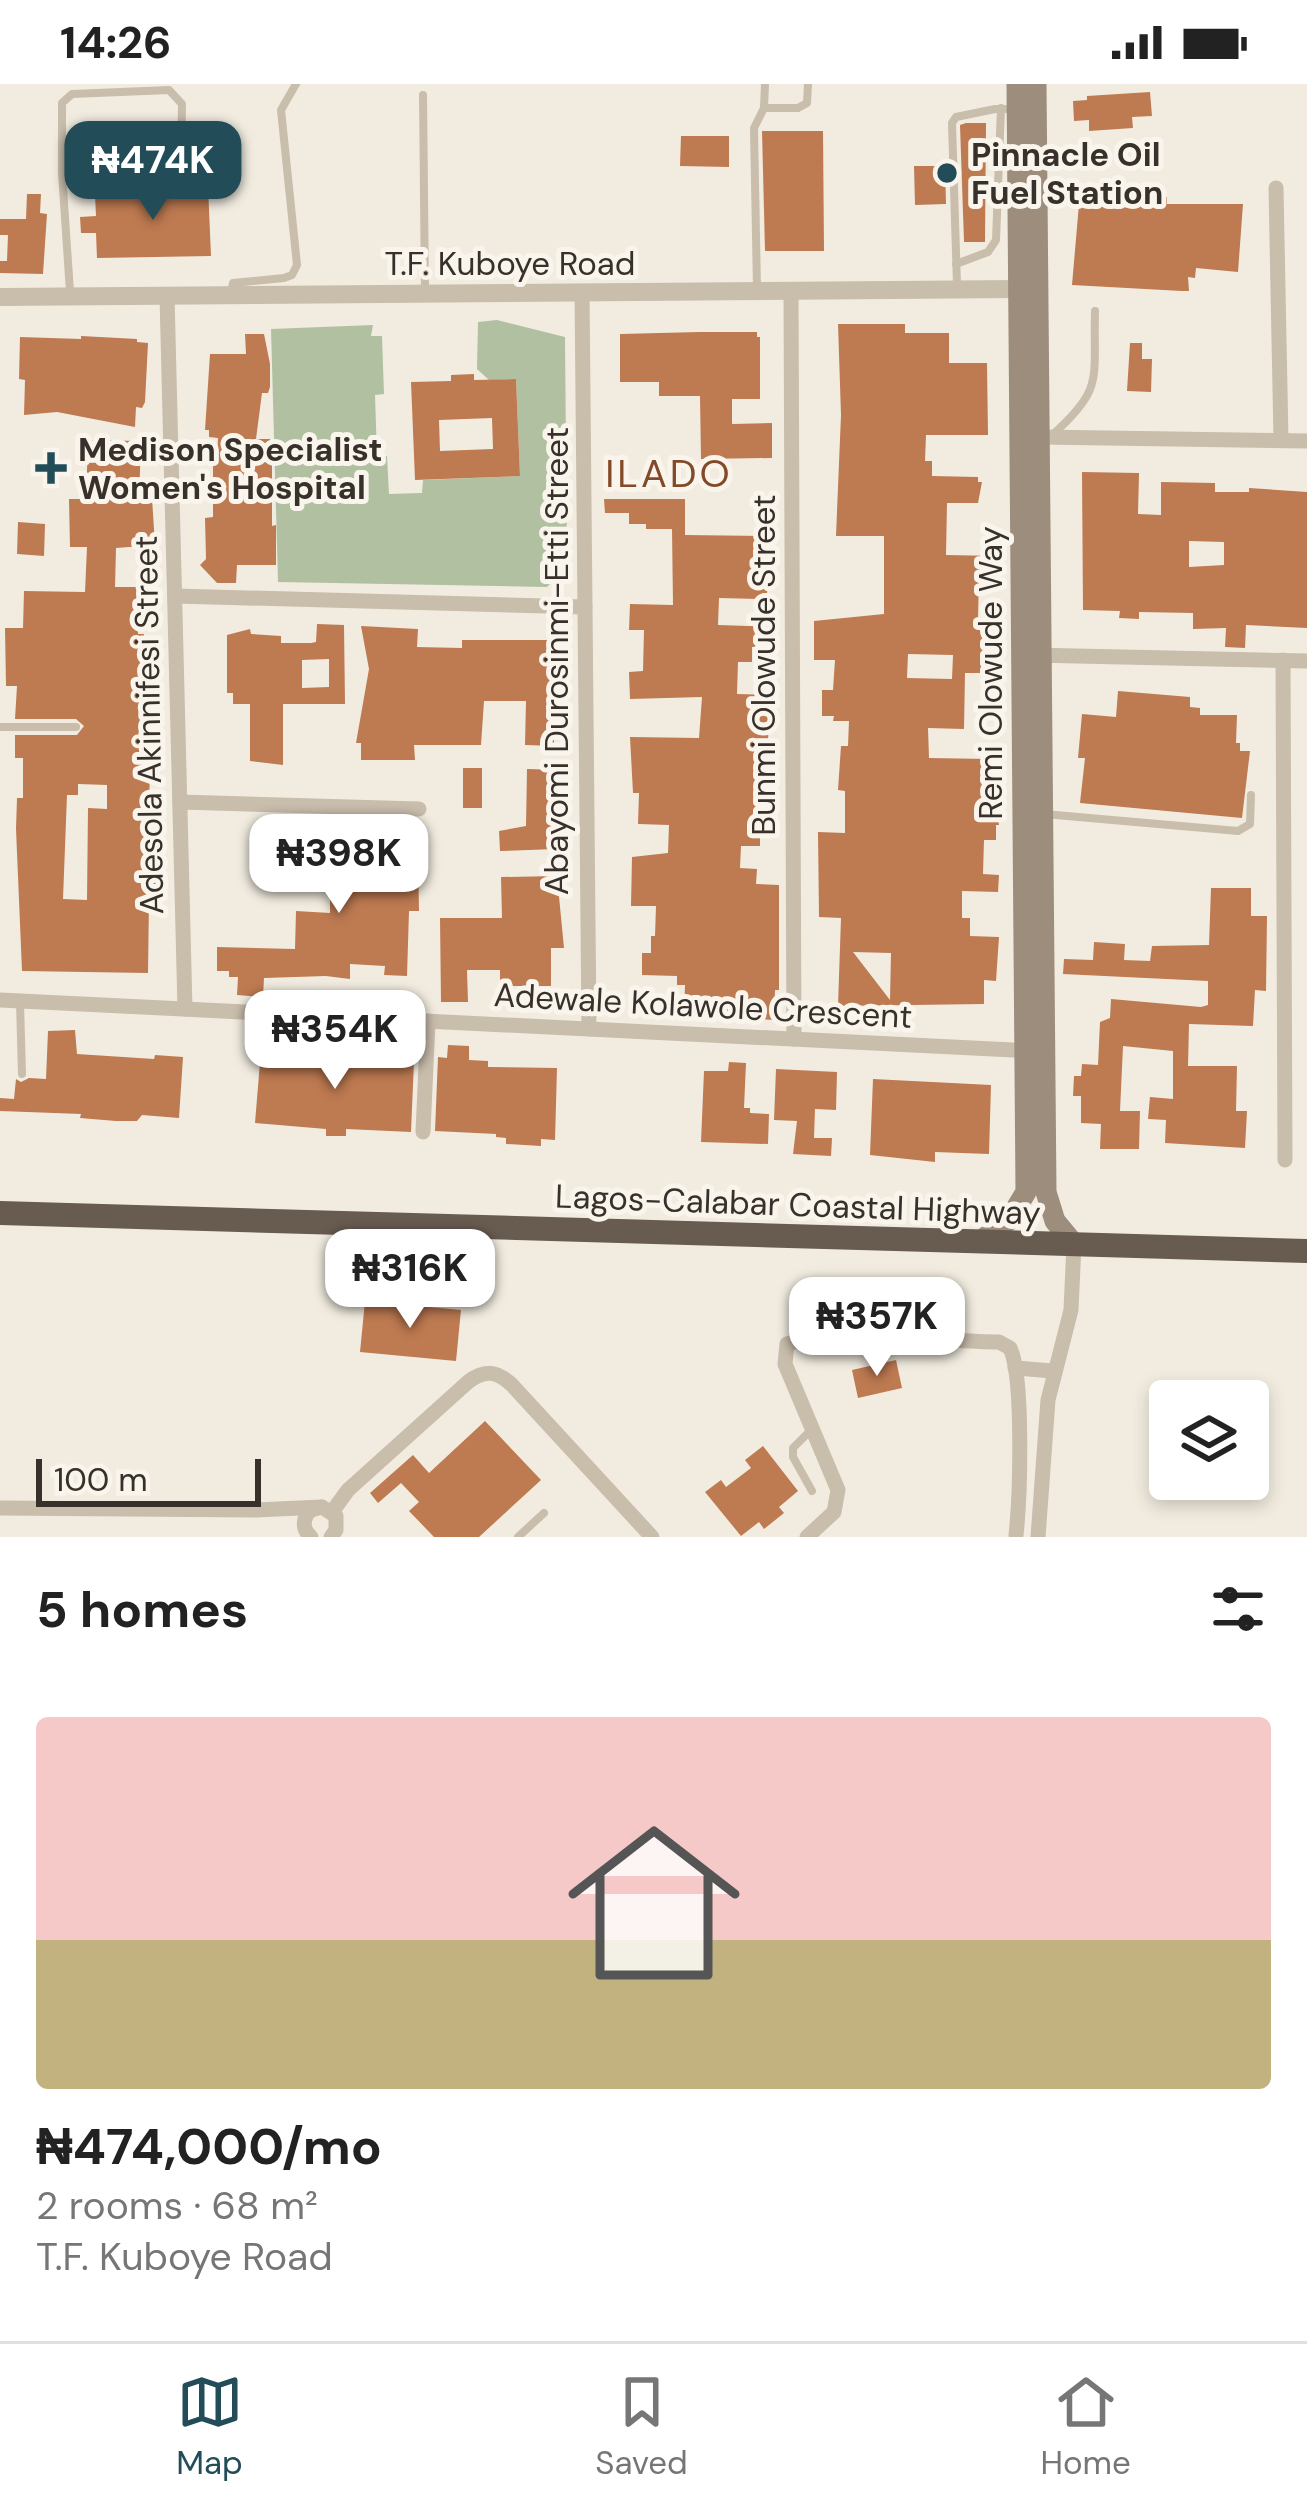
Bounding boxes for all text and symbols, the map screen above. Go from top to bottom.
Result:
text: 14:26 [60,13,172,72]
pin: ₦474K [69,121,237,223]
place label: Pinnacle Oil Fuel Station [971,133,1163,214]
text: ₦474K [91,134,215,185]
marker: Pinnacle Oil Fuel Station [934,160,960,186]
street label: T.F. Kuboye Road [384,242,636,285]
street label: Abayomi Durosinmi-Etti Street [535,427,578,895]
place label: Medison Specialist Women's Hospital [78,428,383,509]
district label: ILADO [605,448,733,499]
marker: Medison Specialist Women's Hospital [35,452,67,484]
street label: Bunmi Olowude Street [742,494,785,836]
street label: Remi Olowude Way [969,526,1012,820]
street label: Adesola Akinnifesi Street [124,535,173,915]
pin: ₦398K [255,814,423,916]
text: ₦398K [276,827,402,878]
street label: Adewale Kolawole Crescent [493,973,913,1038]
pin: ₦354K [251,990,419,1092]
text: ₦354K [272,1003,398,1054]
street label: Lagos-Calabar Coastal Highway [554,1175,1041,1234]
pin: ₦316K [326,1229,494,1331]
text: ₦316K [352,1242,468,1293]
pin: ₦357K [793,1277,961,1379]
text: ₦357K [816,1290,938,1341]
map controls [1149,1380,1269,1500]
button: layers [1149,1380,1269,1500]
scale bar [36,1453,261,1506]
text: 100 m [54,1458,148,1501]
text: 5 homes [36,1576,248,1643]
icon: filters [1205,1576,1271,1642]
icon: home [546,1795,762,2011]
text: ₦474,000/mo [36,2113,382,2180]
text: 2 rooms · 68 m² [36,2180,318,2231]
text: T.F. Kuboye Road [36,2231,333,2282]
tab: Map [176,2369,243,2484]
tab: Saved [595,2369,688,2484]
tab: Home [1040,2369,1131,2484]

